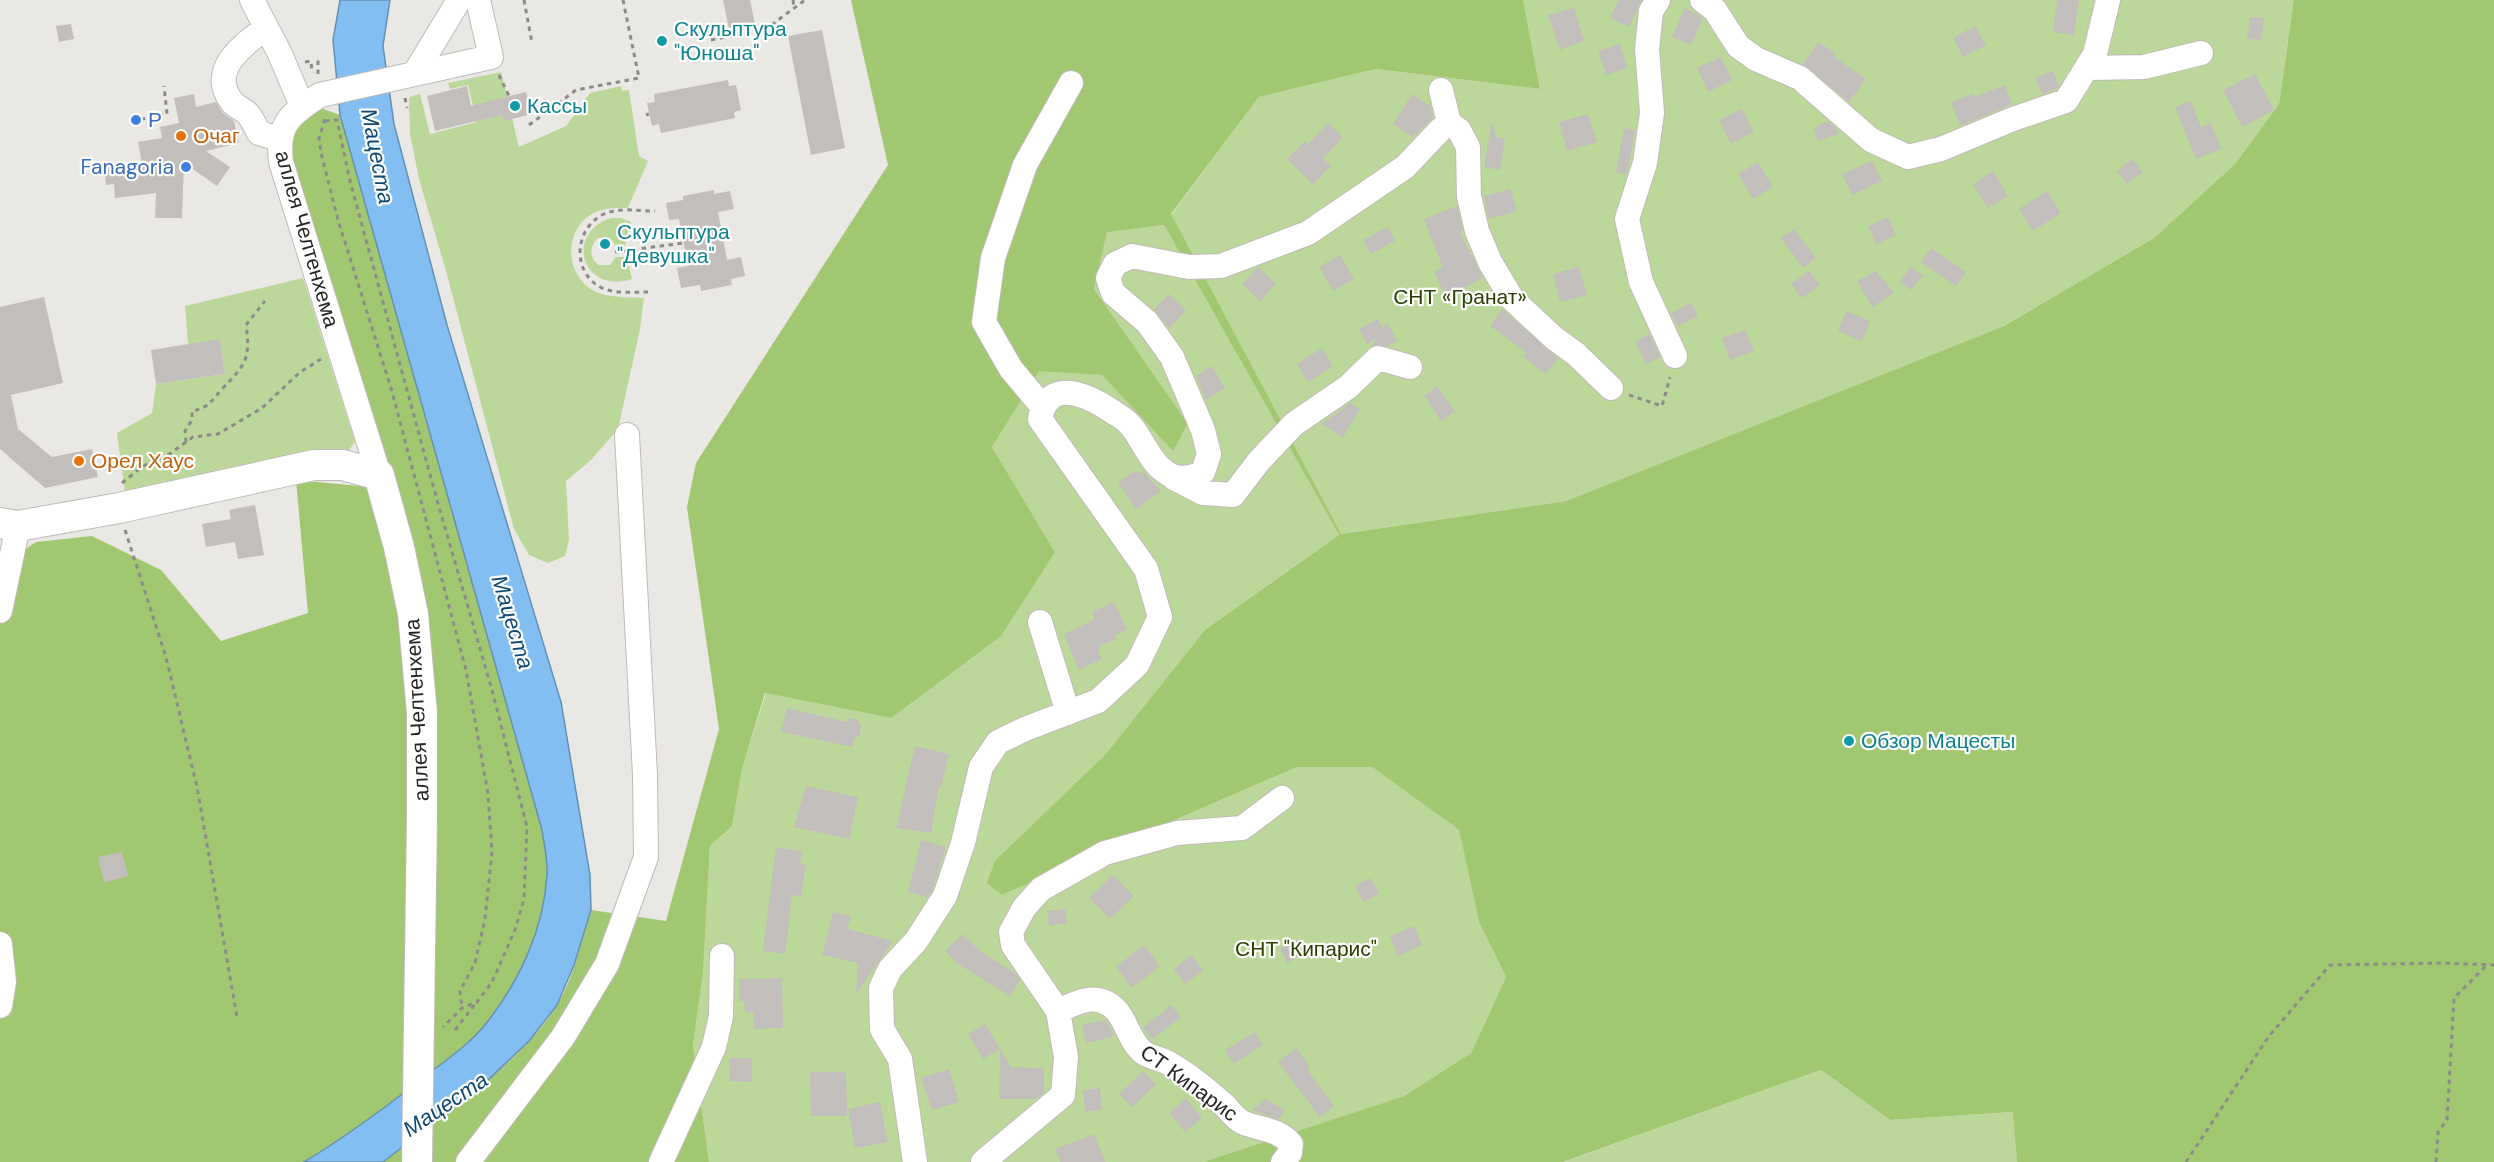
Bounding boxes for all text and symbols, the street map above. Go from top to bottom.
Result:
place label: Скульптура "Юноша" [674,15,787,67]
marker: Скульптура "Юноша" [655,34,669,48]
place label: Кассы [527,92,587,120]
marker: Кассы [508,99,522,113]
place label: Р [148,106,162,134]
water label: Мацеста [354,106,401,206]
marker: Р [129,113,143,127]
place label: Очаг [193,122,240,150]
marker: Очаг [174,129,188,143]
street label: аллея Челтенхема [268,147,346,331]
place label: Fanagoria [81,153,174,181]
marker: Fanagoria [179,160,193,174]
place label: Скульптура "Девушка" [617,218,730,270]
marker: Скульптура "Девушка" [598,237,612,251]
park label: СНТ «Гранат» [1393,283,1527,311]
place label: Орел Хаус [91,447,194,475]
marker: Орел Хаус [72,454,86,468]
water label: Мацеста [485,572,541,673]
street label: аллея Челтенхема [398,618,436,802]
place label: Обзор Мацесты [1861,727,2015,755]
marker: Обзор Мацесты [1842,734,1856,748]
park label: СНТ "Кипарис" [1235,935,1377,963]
street label: СТ Кипарис [1135,1038,1243,1128]
water label: Мацеста [397,1065,493,1143]

